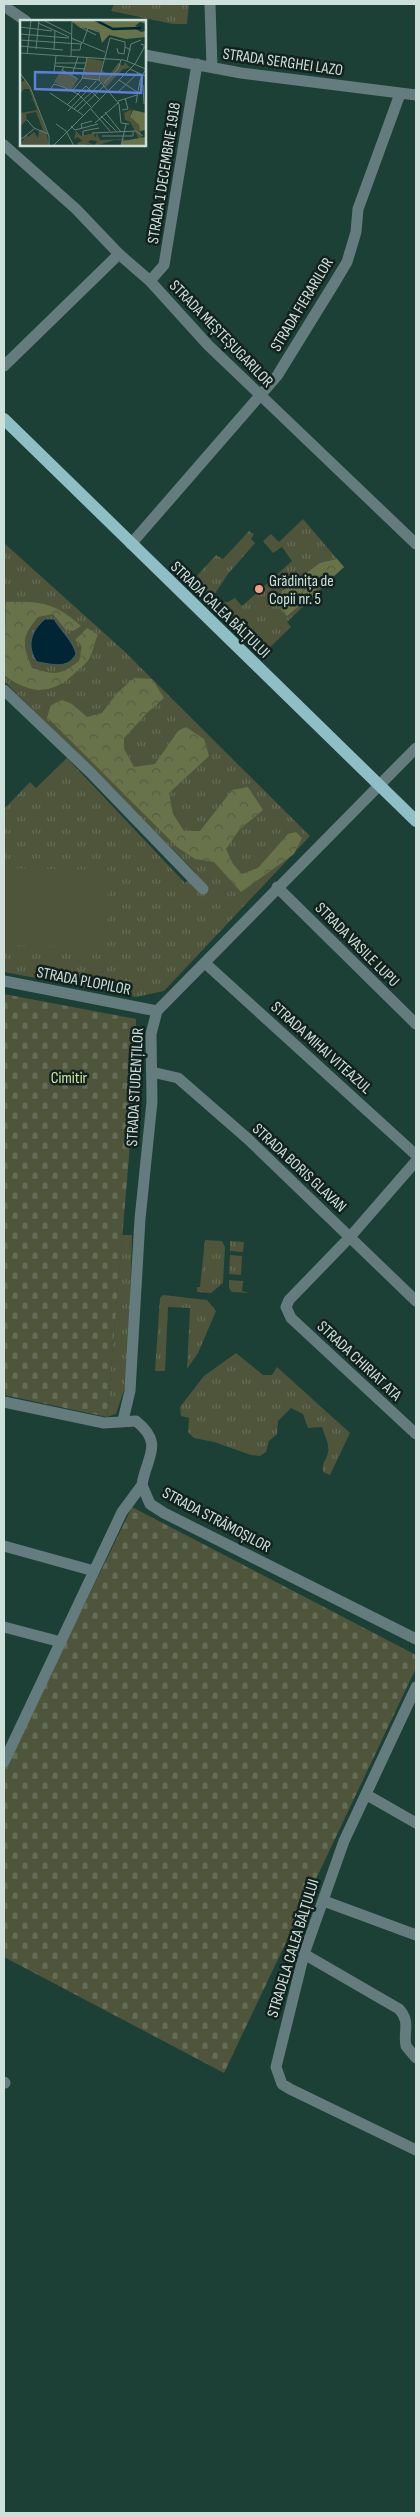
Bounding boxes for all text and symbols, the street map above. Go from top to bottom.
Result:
inset map [20,20,146,146]
street label: STRADA SERGHEI LAZO [222,45,344,80]
street label: STRADA 1 DECEMBRIE 1918 [144,101,185,245]
street label: STRADA FIERARILOR [267,254,338,355]
street label: STRADA MEȘTEȘUGARILOR [165,277,277,392]
street label: STRADA CALEA BĂLȚULUI [166,558,274,662]
place label: Grădinița de Copii nr. 5 [269,572,334,609]
marker: Grădinița de Copii nr. 5 [253,583,265,595]
street label: STRADA VASILE LUPU [311,899,403,991]
street label: STRADA PLOPILOR [35,963,132,1000]
street label: STRADA MIHAI VITEAZUL [267,998,375,1098]
street label: STRADA STUDENȚILOR [123,1027,148,1147]
park label: Cimitir [51,1069,88,1088]
street label: STRADA BORIS GLAVAN [248,1120,350,1217]
street label: STRADA CHIRIAT ATA [313,1317,405,1405]
street label: STRADA STRĂMOȘILOR [159,1484,274,1557]
street label: STRADELA CALEA BĂLȚULUI [263,1877,324,2020]

